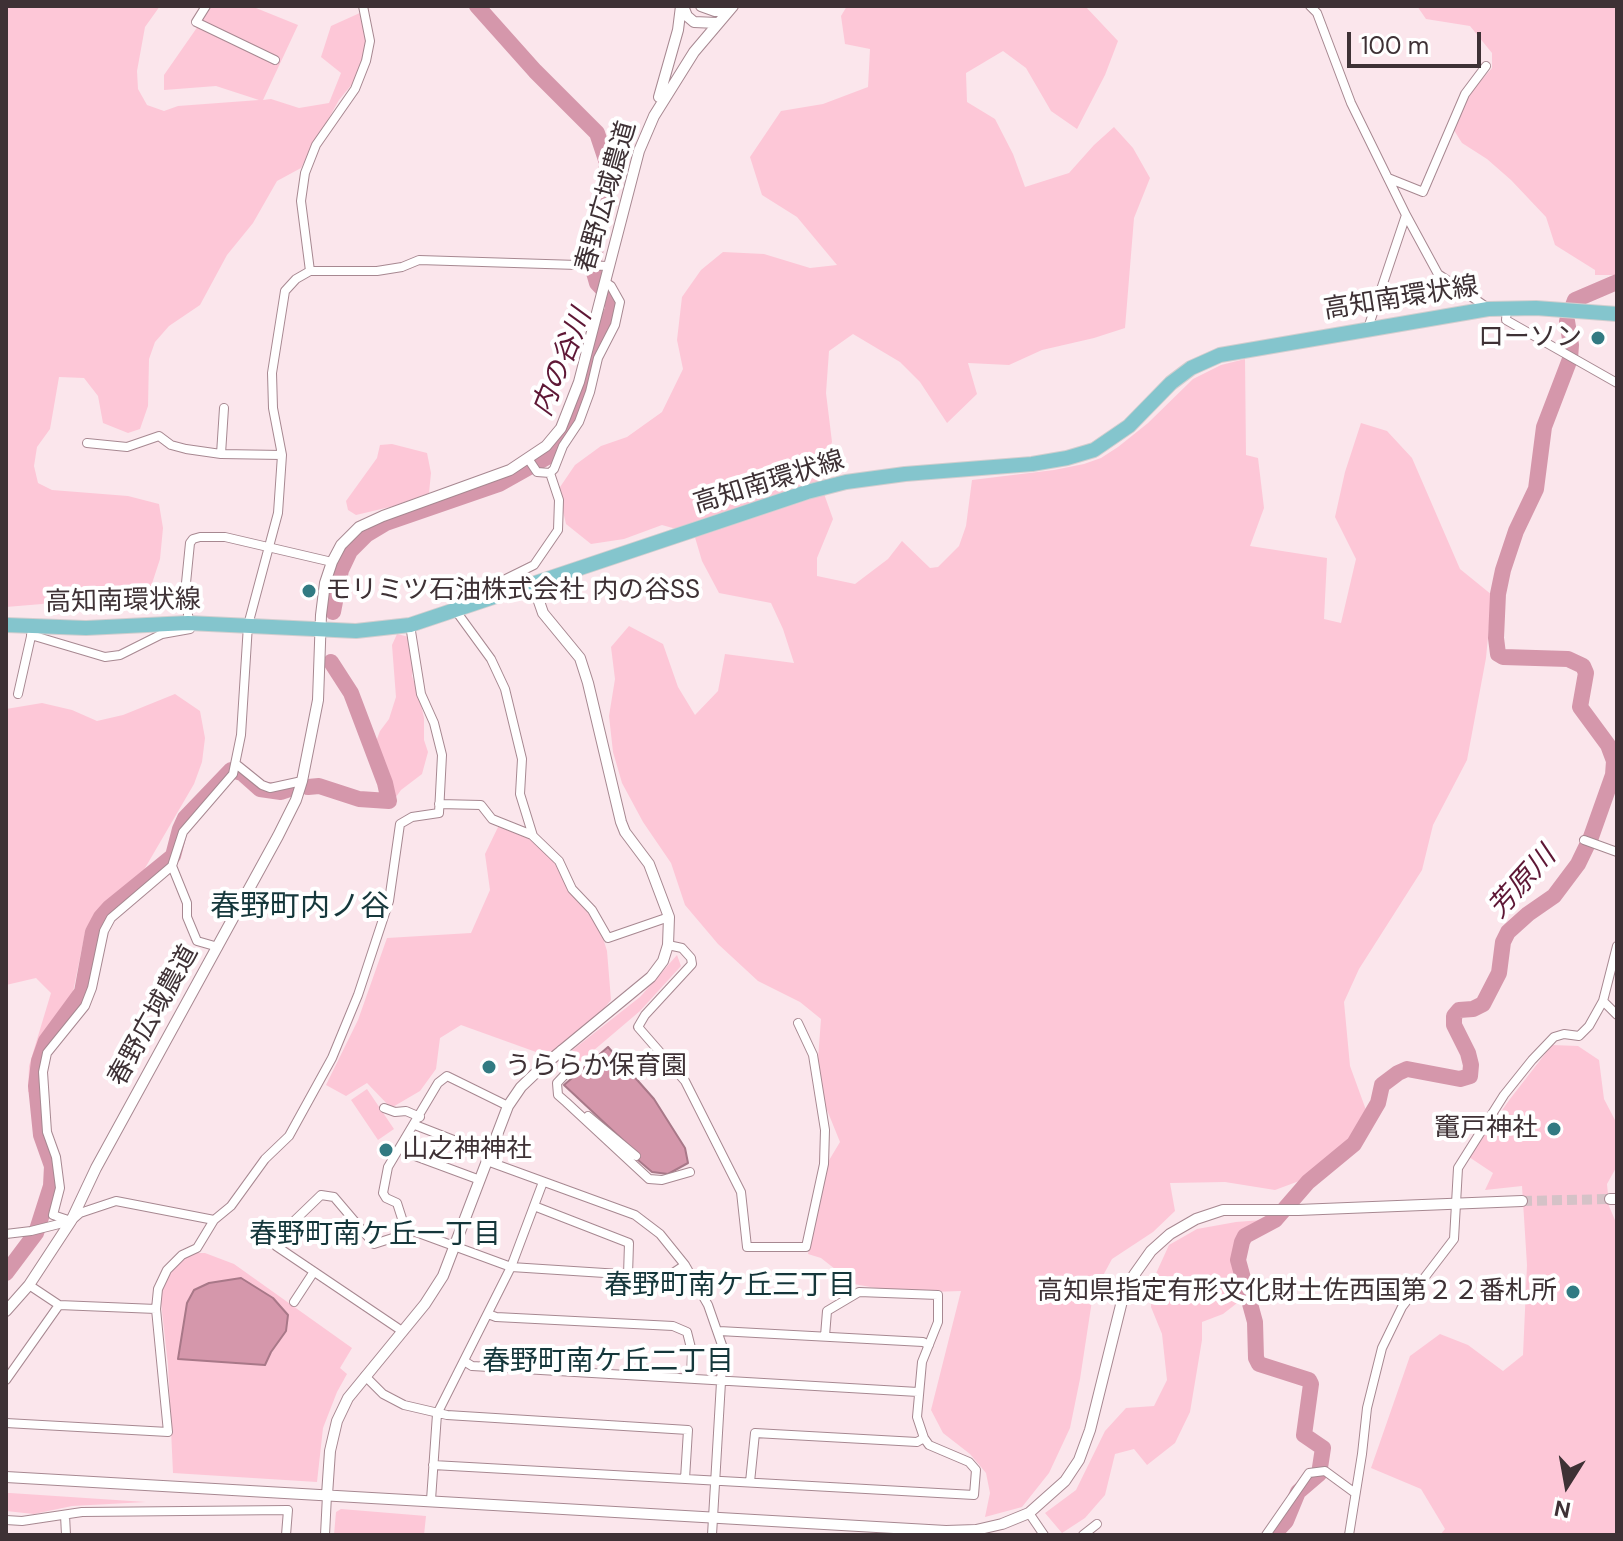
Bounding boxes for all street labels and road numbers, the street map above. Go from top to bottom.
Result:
street label: 春野広域農道 [571,118,643,276]
street label: 高知南環状線 [1322,271,1480,327]
street label: 高知南環状線 [690,445,848,521]
street label: 高知南環状線 [45,585,201,619]
street label: 春野広域農道 [103,940,205,1092]

